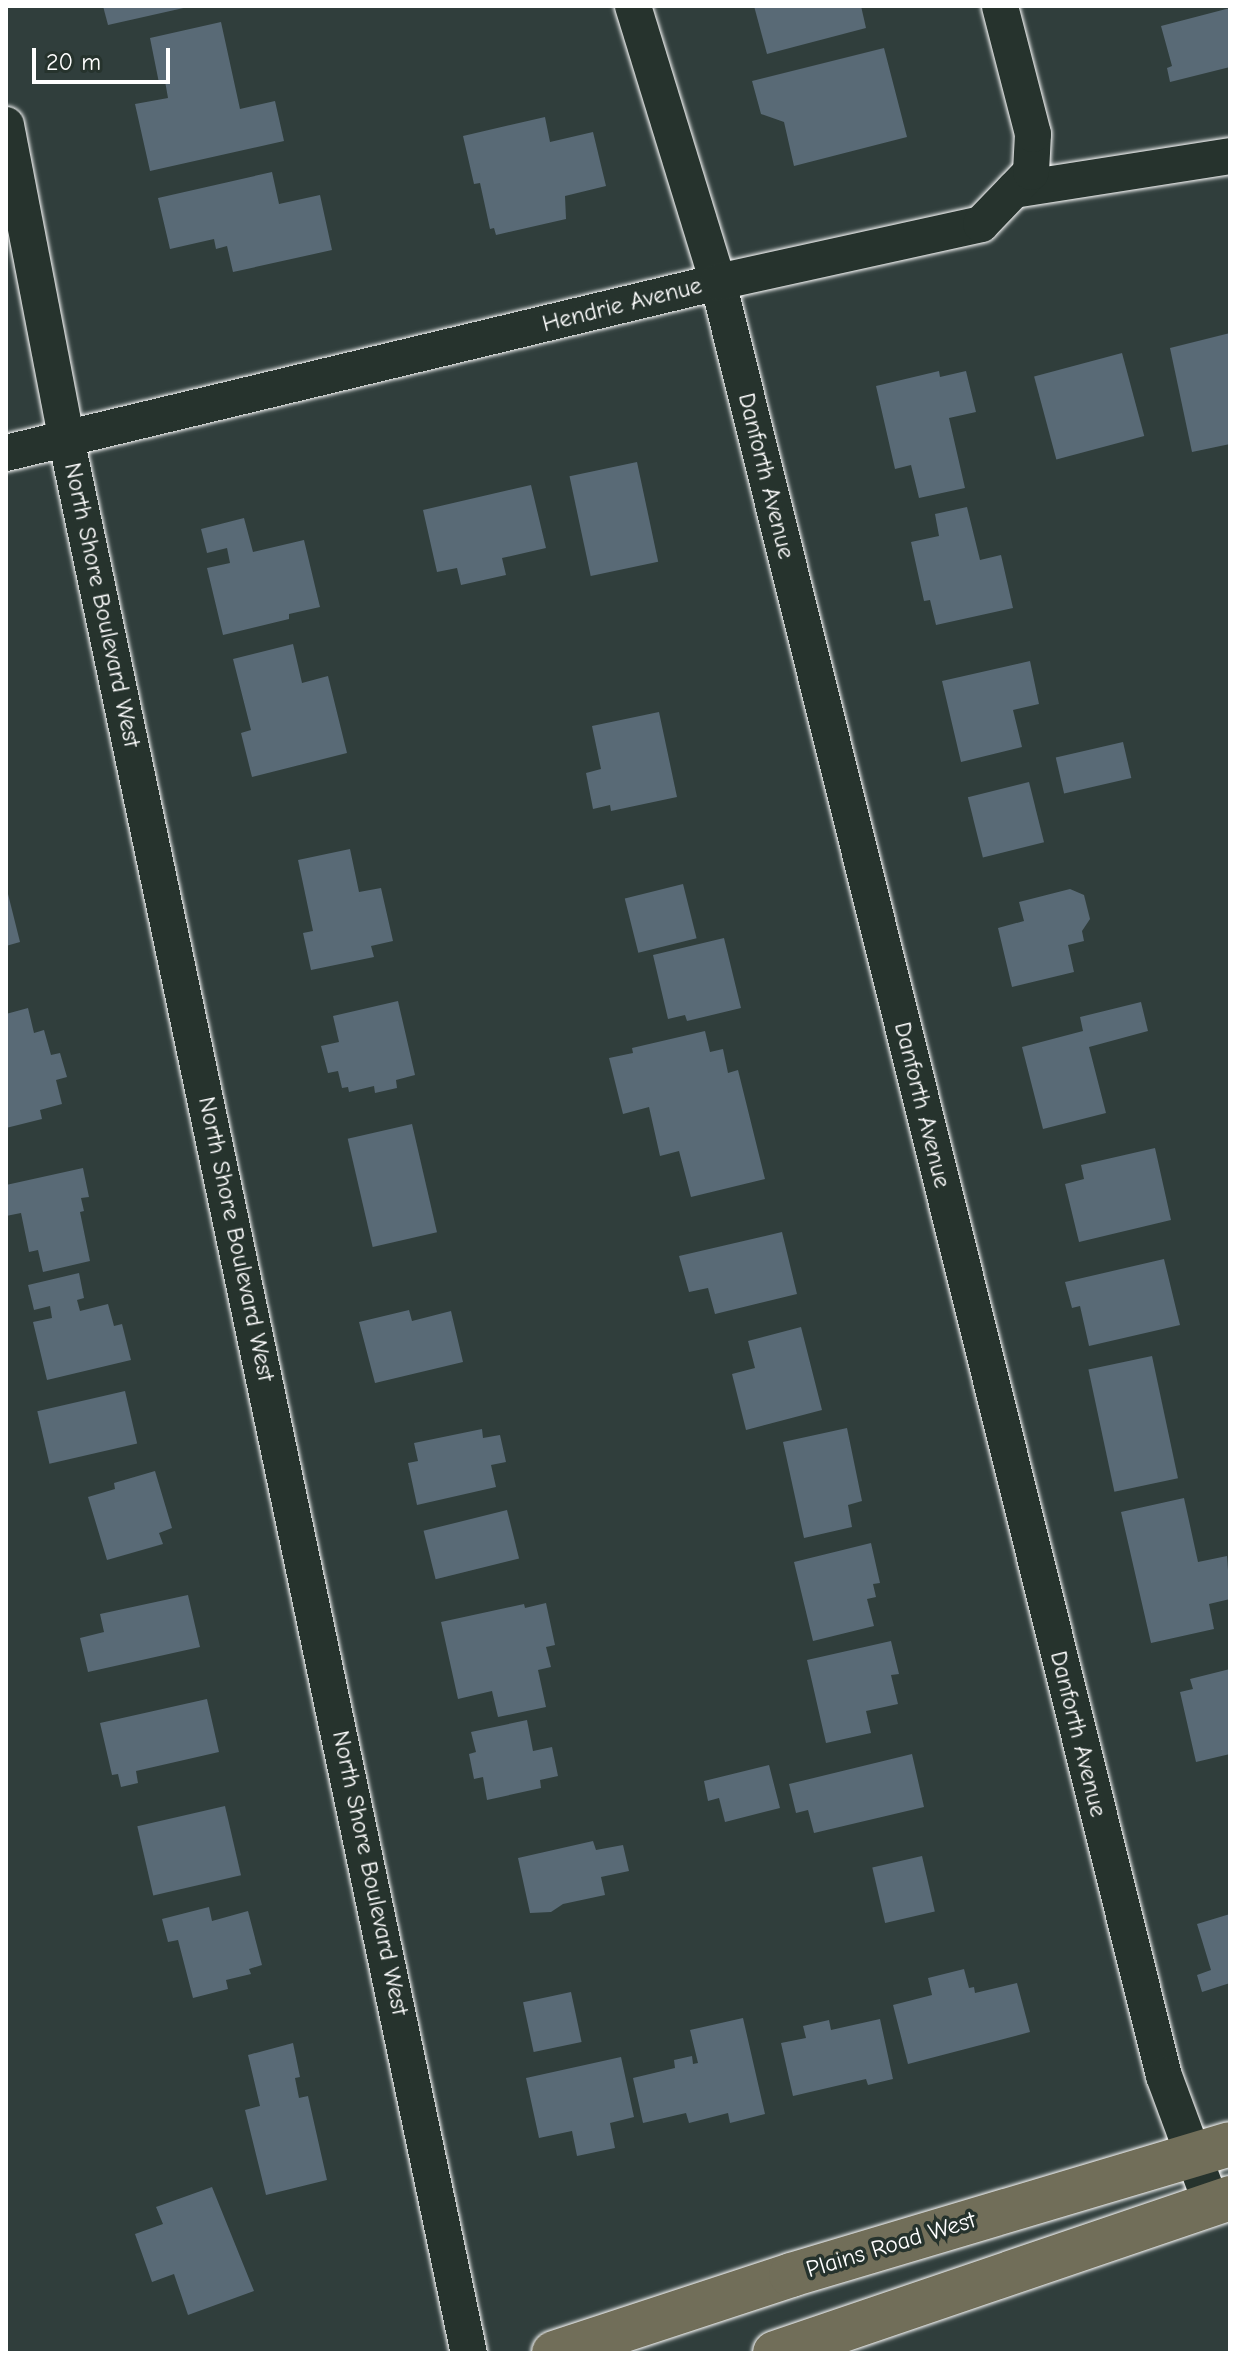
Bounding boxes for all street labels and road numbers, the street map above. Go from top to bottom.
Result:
street label: Hendrie Avenue [539,271,705,339]
street label: Danforth Avenue [731,390,801,562]
street label: North Shore Boulevard West [58,460,146,750]
street label: Danforth Avenue [887,1019,957,1191]
street label: North Shore Boulevard West [192,1094,280,1384]
street label: Danforth Avenue [1043,1648,1113,1820]
street label: North Shore Boulevard West [326,1728,414,2018]
street label: Plains Road West [803,2206,979,2284]

